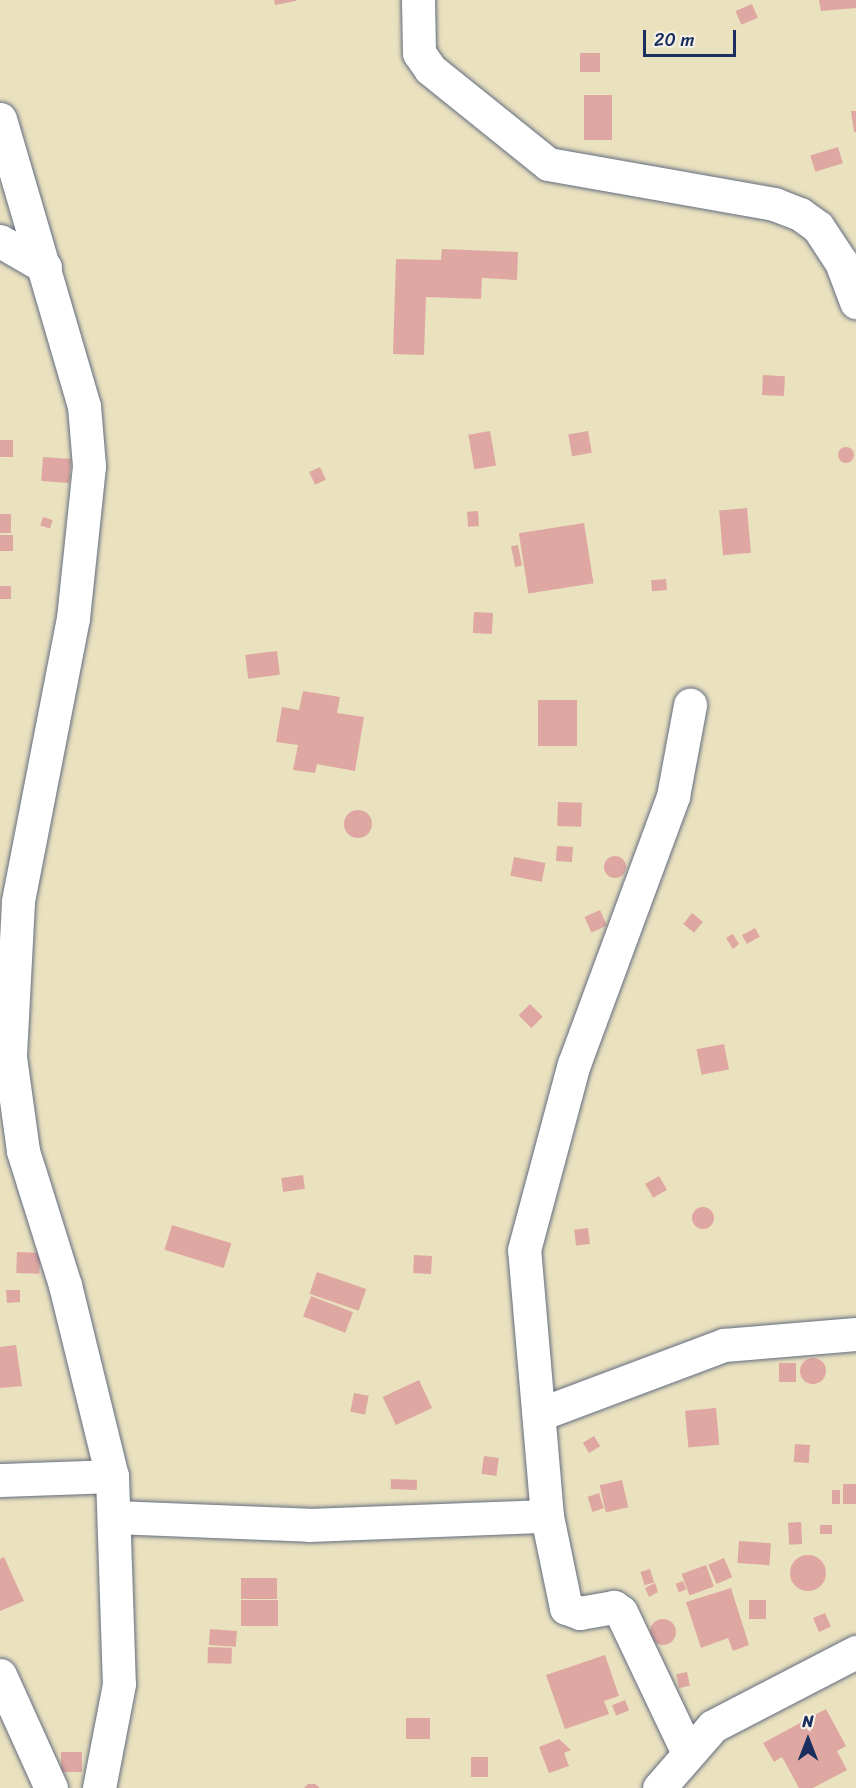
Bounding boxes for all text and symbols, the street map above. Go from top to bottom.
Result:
scale bar [646,18,739,56]
text: 20 m [654,24,694,56]
text: N [802,1707,814,1736]
north arrow [778,1710,838,1770]

